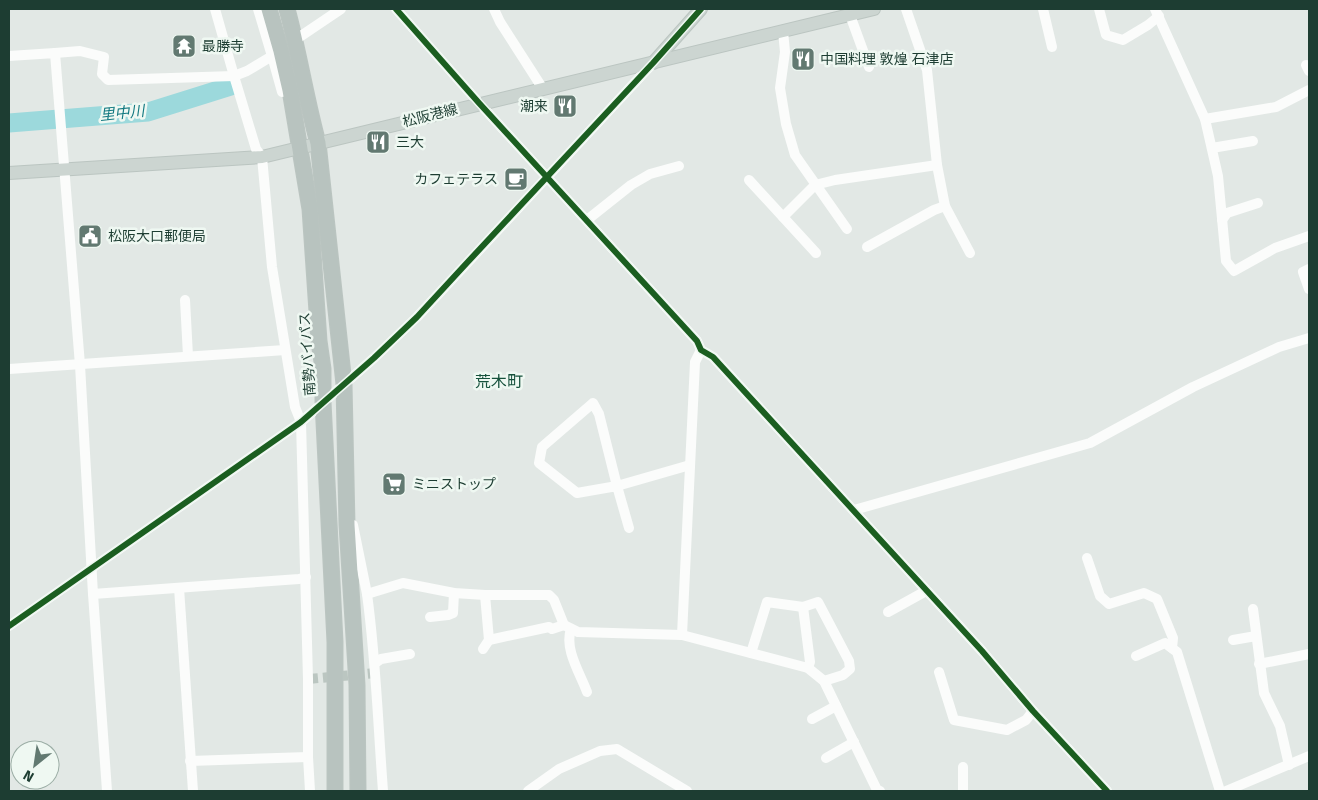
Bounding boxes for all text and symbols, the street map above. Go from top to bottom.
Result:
temple icon: 最勝寺 [171,33,197,59]
place label: 最勝寺 [202,38,244,55]
restaurant icon: 中国料理 敦煌 石津店 [790,46,816,72]
place label: 中国料理 敦煌 石津店 [820,51,953,68]
restaurant icon: 潮来 [552,93,578,119]
place label: 潮来 [520,98,548,115]
street label: 松阪港線 [401,100,459,131]
water label: 里中川 [99,101,147,124]
restaurant icon: 三大 [365,129,391,155]
place label: 三大 [396,134,424,151]
cafe icon: カフェテラス [503,166,529,192]
place label: カフェテラス [414,171,498,188]
public building icon: 松阪大口郵便局 [77,223,103,249]
place label: 松阪大口郵便局 [108,228,206,245]
street label: 南勢バイパス [296,312,319,396]
district label: 荒木町 [475,372,523,391]
supermarket icon: ミニストップ [381,471,407,497]
place label: ミニストップ [412,476,496,493]
north arrow [10,740,60,790]
text: N [20,766,37,786]

